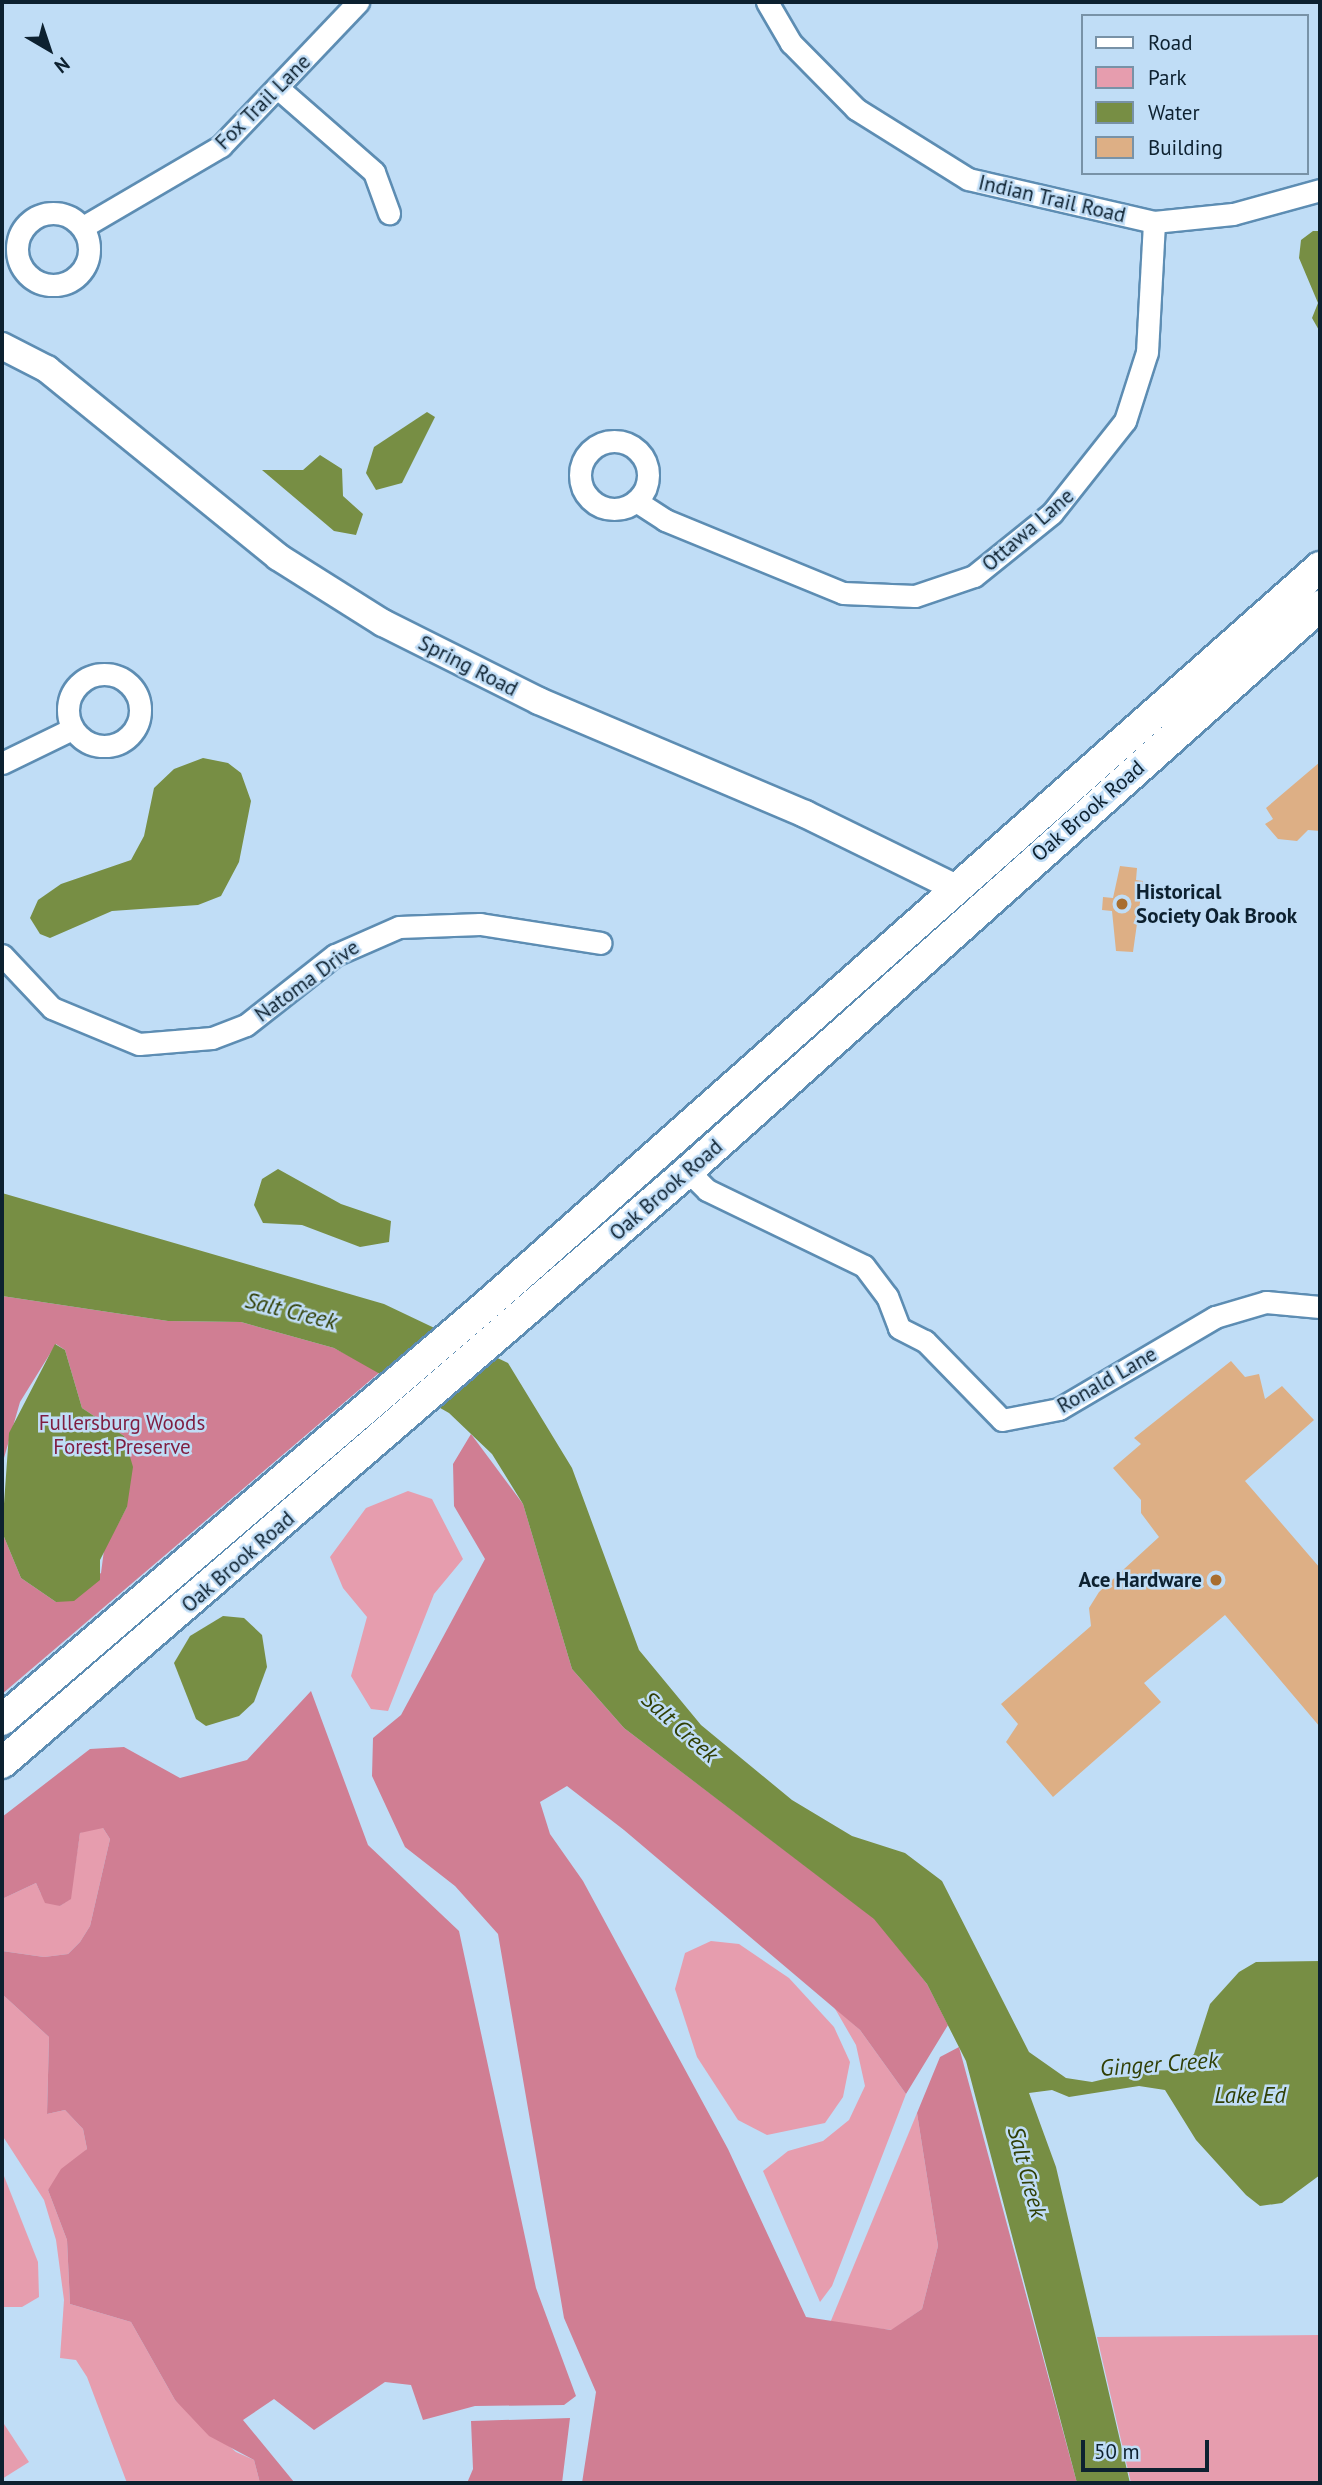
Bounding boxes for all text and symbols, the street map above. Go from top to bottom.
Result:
north arrow [14,14,84,84]
legend [1080,14,1308,175]
text: Road [1148,29,1192,56]
street label: Fox Trail Lane [210,49,316,155]
text: N [50,52,75,79]
text: Park [1148,64,1187,91]
text: Water [1148,99,1200,126]
text: Building [1148,134,1223,161]
street label: Indian Trail Road [976,170,1128,228]
street label: Ottawa Lane [977,483,1079,577]
street label: Spring Road [414,630,522,702]
street label: Oak Brook Road [1026,755,1150,867]
place label: Historical Society Oak Brook [1136,879,1299,929]
marker: Historical Society Oak Brook [1114,896,1130,912]
street label: Natoma Drive [250,935,364,1027]
street label: Oak Brook Road [604,1134,728,1246]
water label: Salt Creek [242,1286,340,1336]
street label: Ronald Lane [1053,1341,1161,1419]
park label: Fullersburg Woods Forest Preserve [39,1410,205,1460]
street label: Oak Brook Road [176,1506,300,1618]
place label: Ace Hardware [1079,1567,1202,1593]
marker: Ace Hardware [1208,1572,1224,1588]
water label: Salt Creek [636,1686,724,1768]
water label: Ginger Creek [1099,2046,1219,2082]
water label: Lake Ed [1214,2081,1286,2109]
water label: Salt Creek [1002,2123,1052,2221]
scale bar [1084,2426,1212,2470]
text: 50 m [1094,2438,1140,2465]

